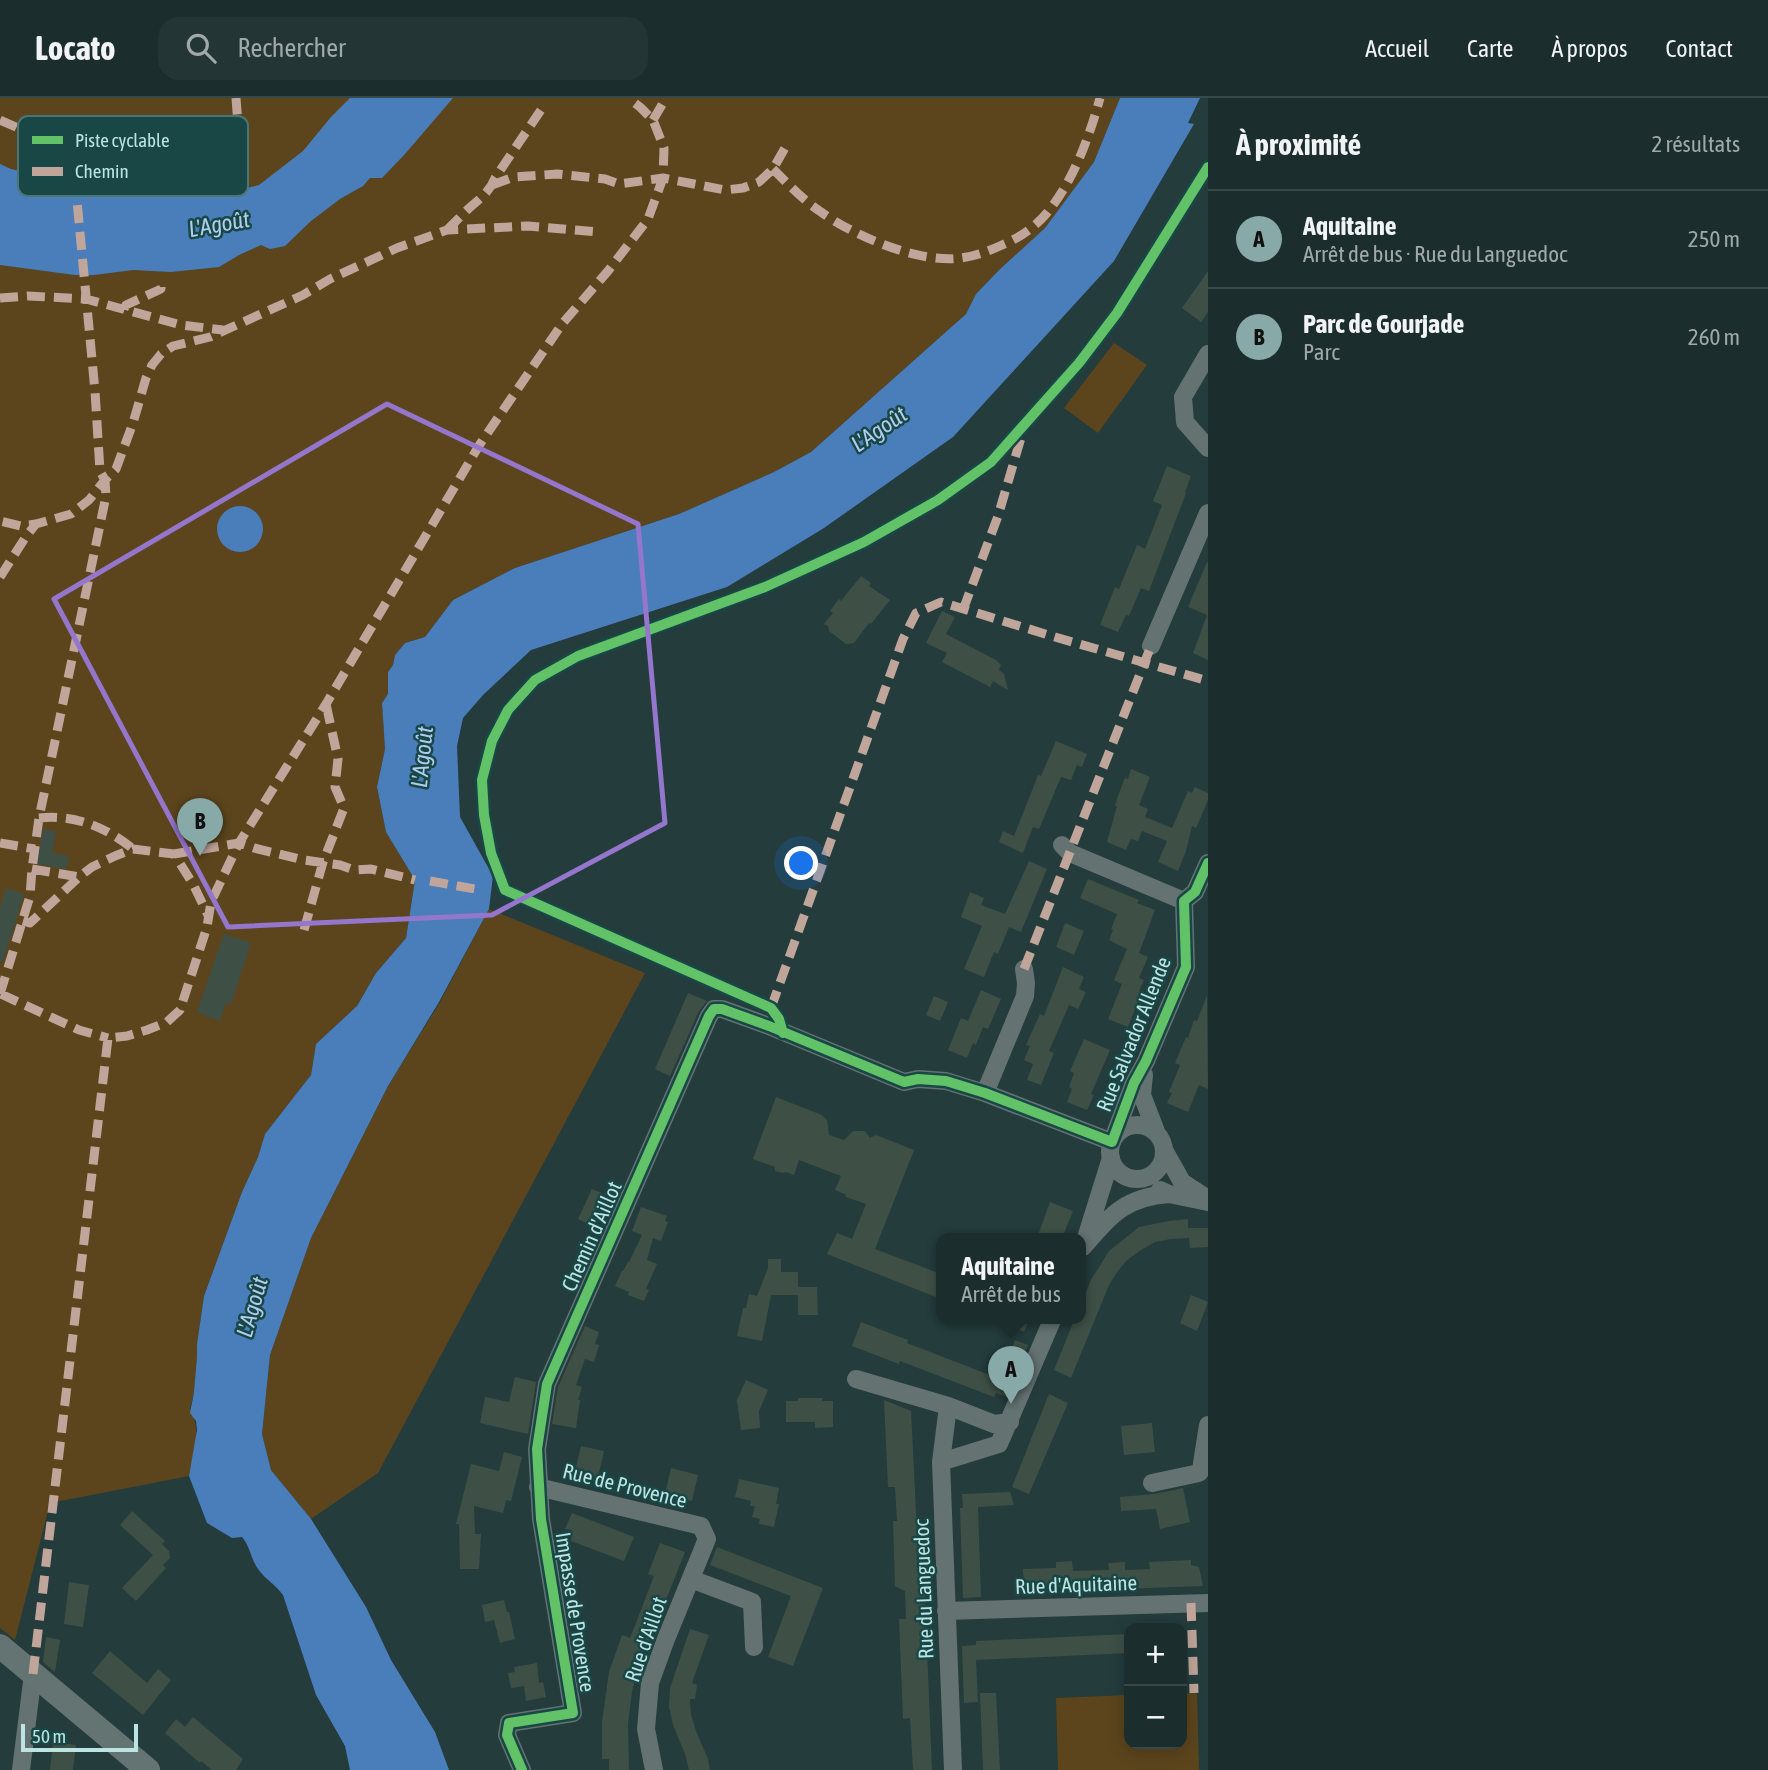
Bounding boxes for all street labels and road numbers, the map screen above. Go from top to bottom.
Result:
street label: Rue Salvador Allende [1091,953,1175,1115]
street label: Chemin d'Aillot [556,1177,626,1295]
street label: Rue de Provence [560,1458,690,1512]
street label: Rue du Languedoc [909,1518,937,1660]
street label: Impasse de Provence [552,1530,600,1694]
street label: Rue d'Aquitaine [1015,1570,1137,1598]
street label: Rue d'Aillot [619,1593,671,1685]

